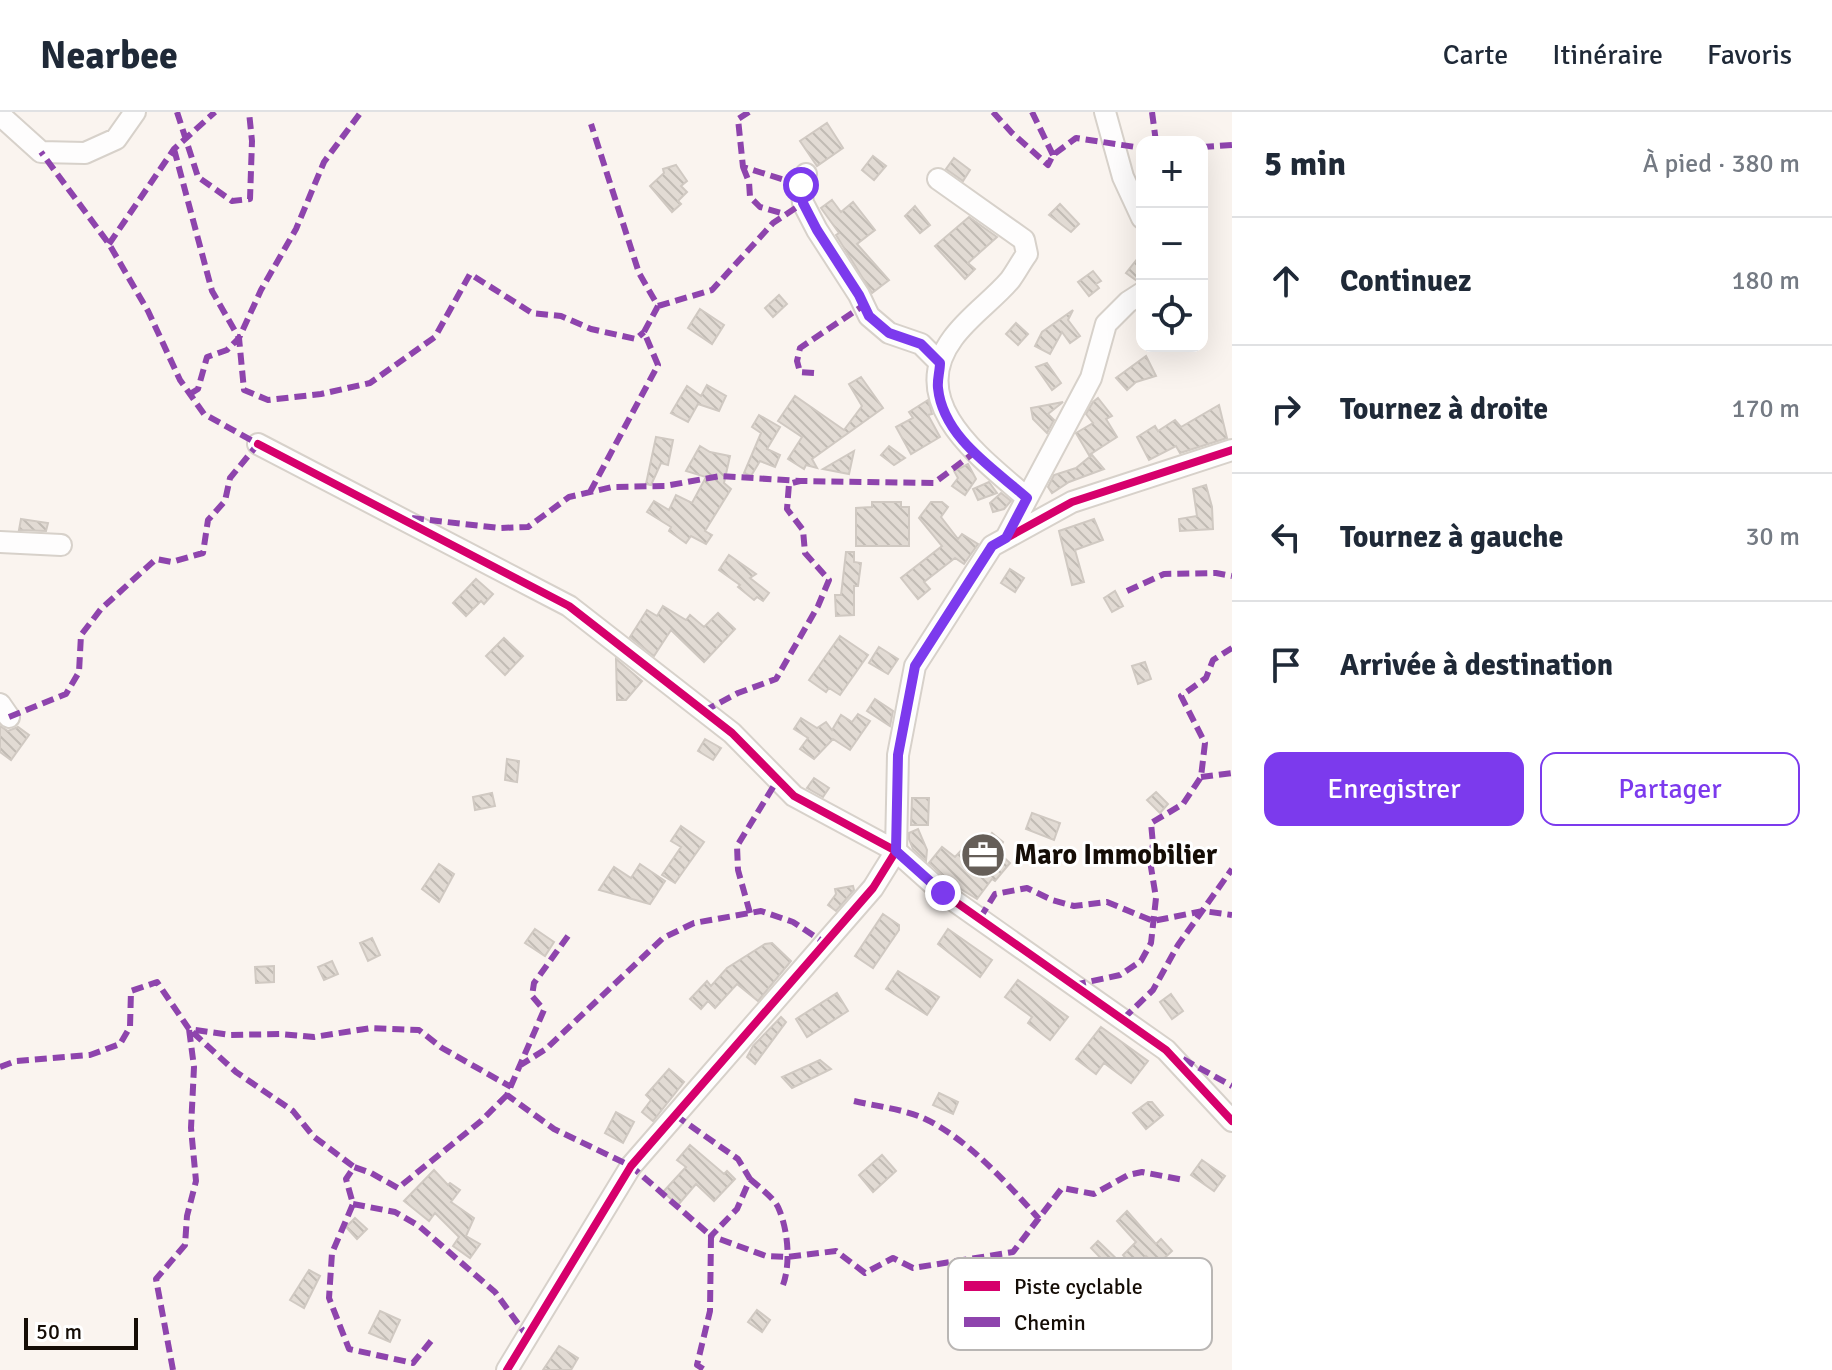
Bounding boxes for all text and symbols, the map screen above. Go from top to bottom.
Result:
text: Nearbee [40,32,178,79]
text: Carte [1443,38,1508,72]
text: Itinéraire [1552,38,1663,72]
text: Favoris [1707,38,1792,72]
map controls [1136,136,1208,352]
button: + [1136,136,1208,208]
text: 5 min [1264,143,1346,185]
text: À pied · 380 m [1643,148,1800,180]
route start [783,167,819,203]
button: − [1136,208,1208,280]
icon: ahead [1264,259,1308,303]
text: Continuez [1340,263,1472,300]
text: 180 m [1731,265,1800,297]
button: locate [1136,280,1208,352]
icon: right [1264,387,1308,431]
text: Tournez à droite [1340,391,1548,428]
text: 170 m [1731,393,1800,425]
icon: left [1264,515,1308,559]
text: Tournez à gauche [1340,519,1563,556]
text: 30 m [1745,521,1800,553]
icon: arrive [1264,643,1308,687]
text: Arrivée à destination [1340,647,1613,684]
button: Enregistrer [1264,752,1524,826]
button: Partager [1540,752,1800,826]
office icon: Maro Immobilier [959,831,1007,879]
place label: Maro Immobilier [1014,838,1218,872]
route end [925,875,961,911]
legend [948,1258,1212,1350]
text: Piste cyclable [1014,1273,1143,1300]
text: Chemin [1014,1309,1086,1336]
scale bar [24,1314,138,1350]
text: 50 m [36,1318,82,1345]

